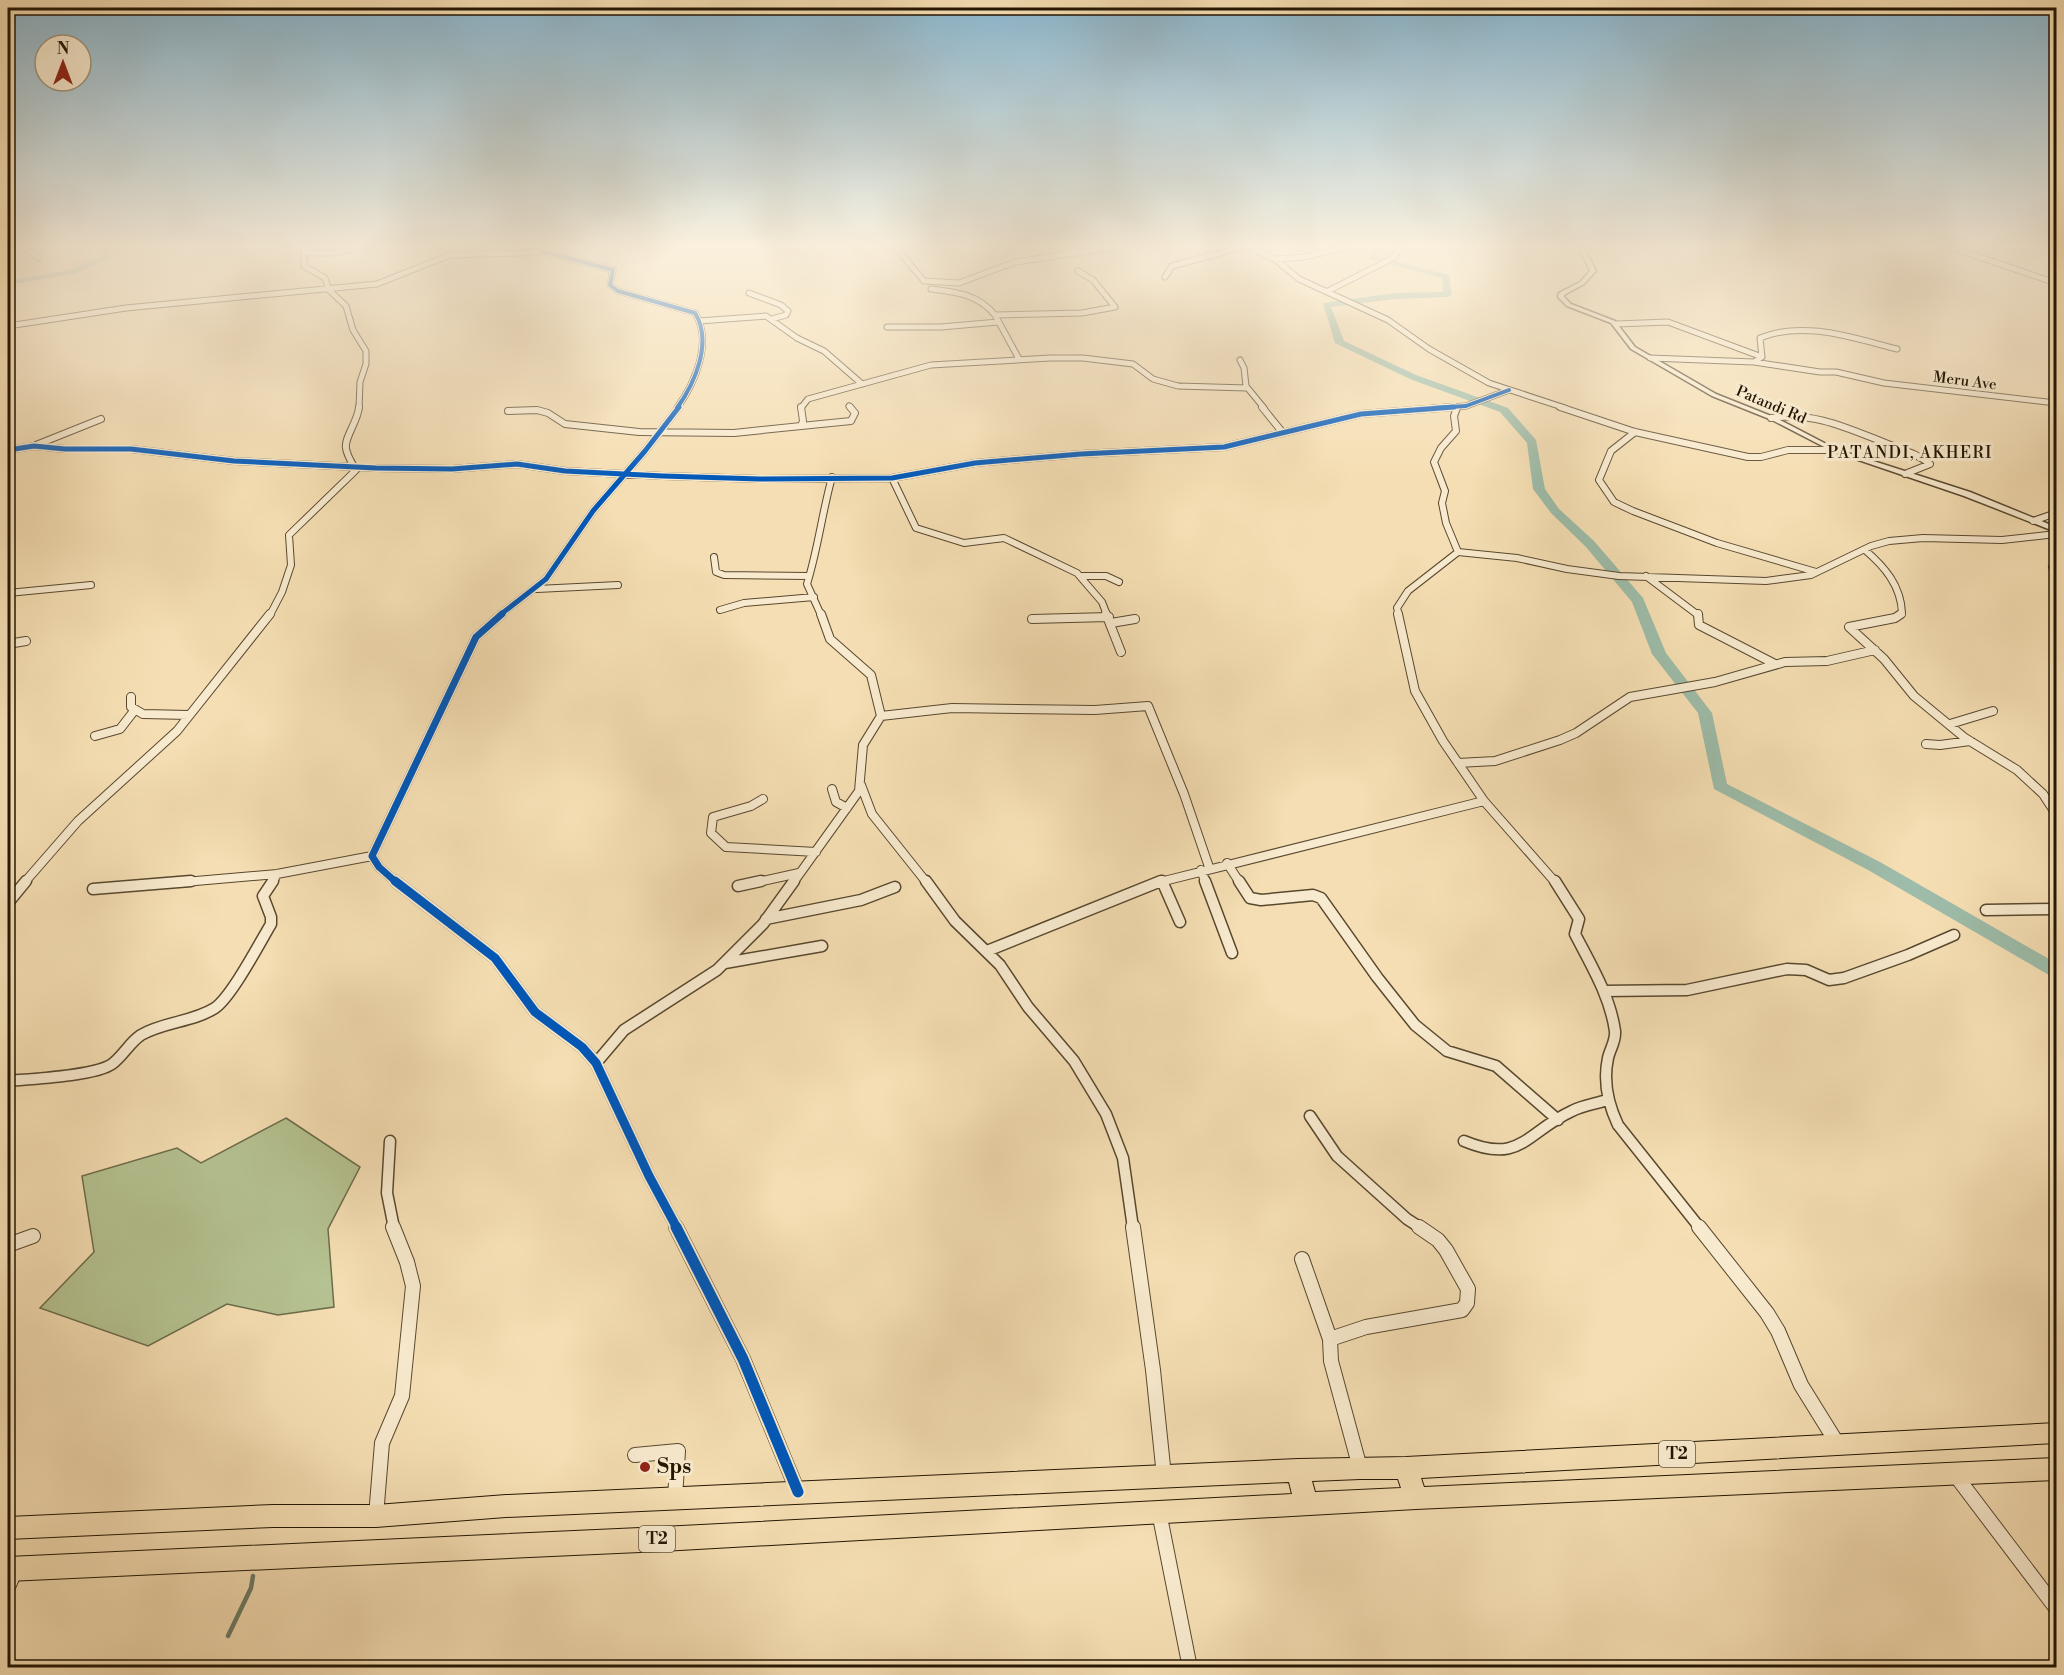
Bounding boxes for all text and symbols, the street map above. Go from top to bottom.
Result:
north arrow [33,33,93,93]
text: N [57,39,70,59]
street label: Meru Ave [1932,368,1998,394]
street label: Patandi Rd [1733,382,1809,429]
district label: PATANDI, AKHERI [1827,443,1993,463]
road number: T2 [1659,1441,1695,1467]
place label: Sps [657,1454,691,1480]
marker: Sps [638,1460,652,1474]
road number: T2 [639,1526,675,1552]

